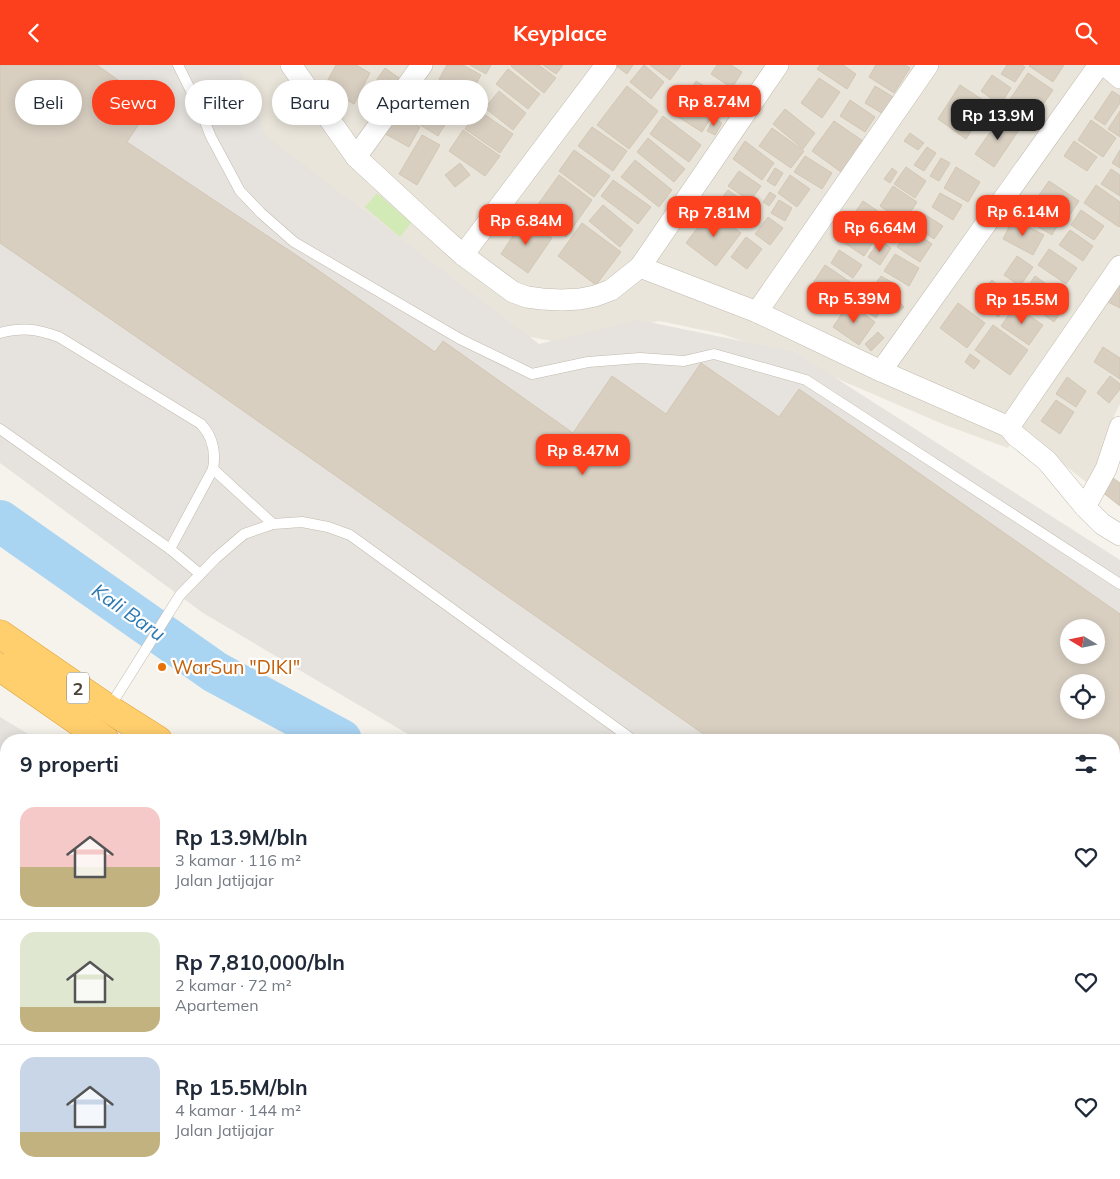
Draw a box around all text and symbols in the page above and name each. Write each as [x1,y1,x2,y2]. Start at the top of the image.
icon: back [20,19,48,47]
text: Keyplace [513,19,607,47]
icon: search [1072,19,1100,47]
chip: Beli [15,80,82,125]
chip: Sewa [92,80,175,125]
chip: Filter [185,80,262,125]
chip: Baru [272,80,348,125]
chip: Apartemen [358,80,488,125]
pin: Rp 8.74M [662,85,766,127]
text: Rp 8.74M [678,91,750,111]
pin: Rp 13.9M [946,99,1050,141]
text: Rp 13.9M [962,105,1034,125]
pin: Rp 7.81M [662,195,766,238]
pin: Rp 6.14M [971,195,1075,237]
text: Rp 6.14M [987,201,1059,221]
text: Rp 7.81M [678,202,750,222]
pin: Rp 6.84M [474,203,578,246]
text: Rp 6.84M [490,210,562,230]
pin: Rp 6.64M [828,211,932,253]
text: Rp 6.64M [844,217,916,237]
pin: Rp 5.39M [802,281,906,324]
pin: Rp 15.5M [970,283,1074,325]
text: Rp 5.39M [818,288,890,308]
text: Rp 15.5M [986,289,1058,309]
pin: Rp 8.47M [531,433,635,476]
text: Rp 8.47M [547,440,619,460]
water label: Kali Baru [87,578,171,646]
north arrow [1060,619,1105,664]
map controls [1060,619,1105,719]
place label: WarSun "DIKI" [172,655,300,679]
marker: WarSun "DIKI" [156,661,168,673]
road number: 2 [67,673,89,703]
button: locate [1060,674,1105,719]
icon: filters [1072,750,1100,778]
text: 9 properti [20,751,119,777]
text: Rp 13.9M/bln [175,824,308,850]
icon: home [60,827,120,887]
icon: heart [1072,843,1100,871]
text: 3 kamar · 116 m² [175,850,301,870]
text: Jalan Jatijajar [175,870,274,890]
text: Rp 7,810,000/bln [175,949,345,975]
icon: home [60,952,120,1012]
icon: heart [1072,968,1100,996]
text: 2 kamar · 72 m² [175,975,292,995]
text: Apartemen [175,995,259,1015]
text: Rp 15.5M/bln [175,1074,308,1100]
icon: home [60,1077,120,1137]
icon: heart [1072,1093,1100,1121]
text: 4 kamar · 144 m² [175,1100,301,1120]
text: Jalan Jatijajar [175,1120,274,1140]

